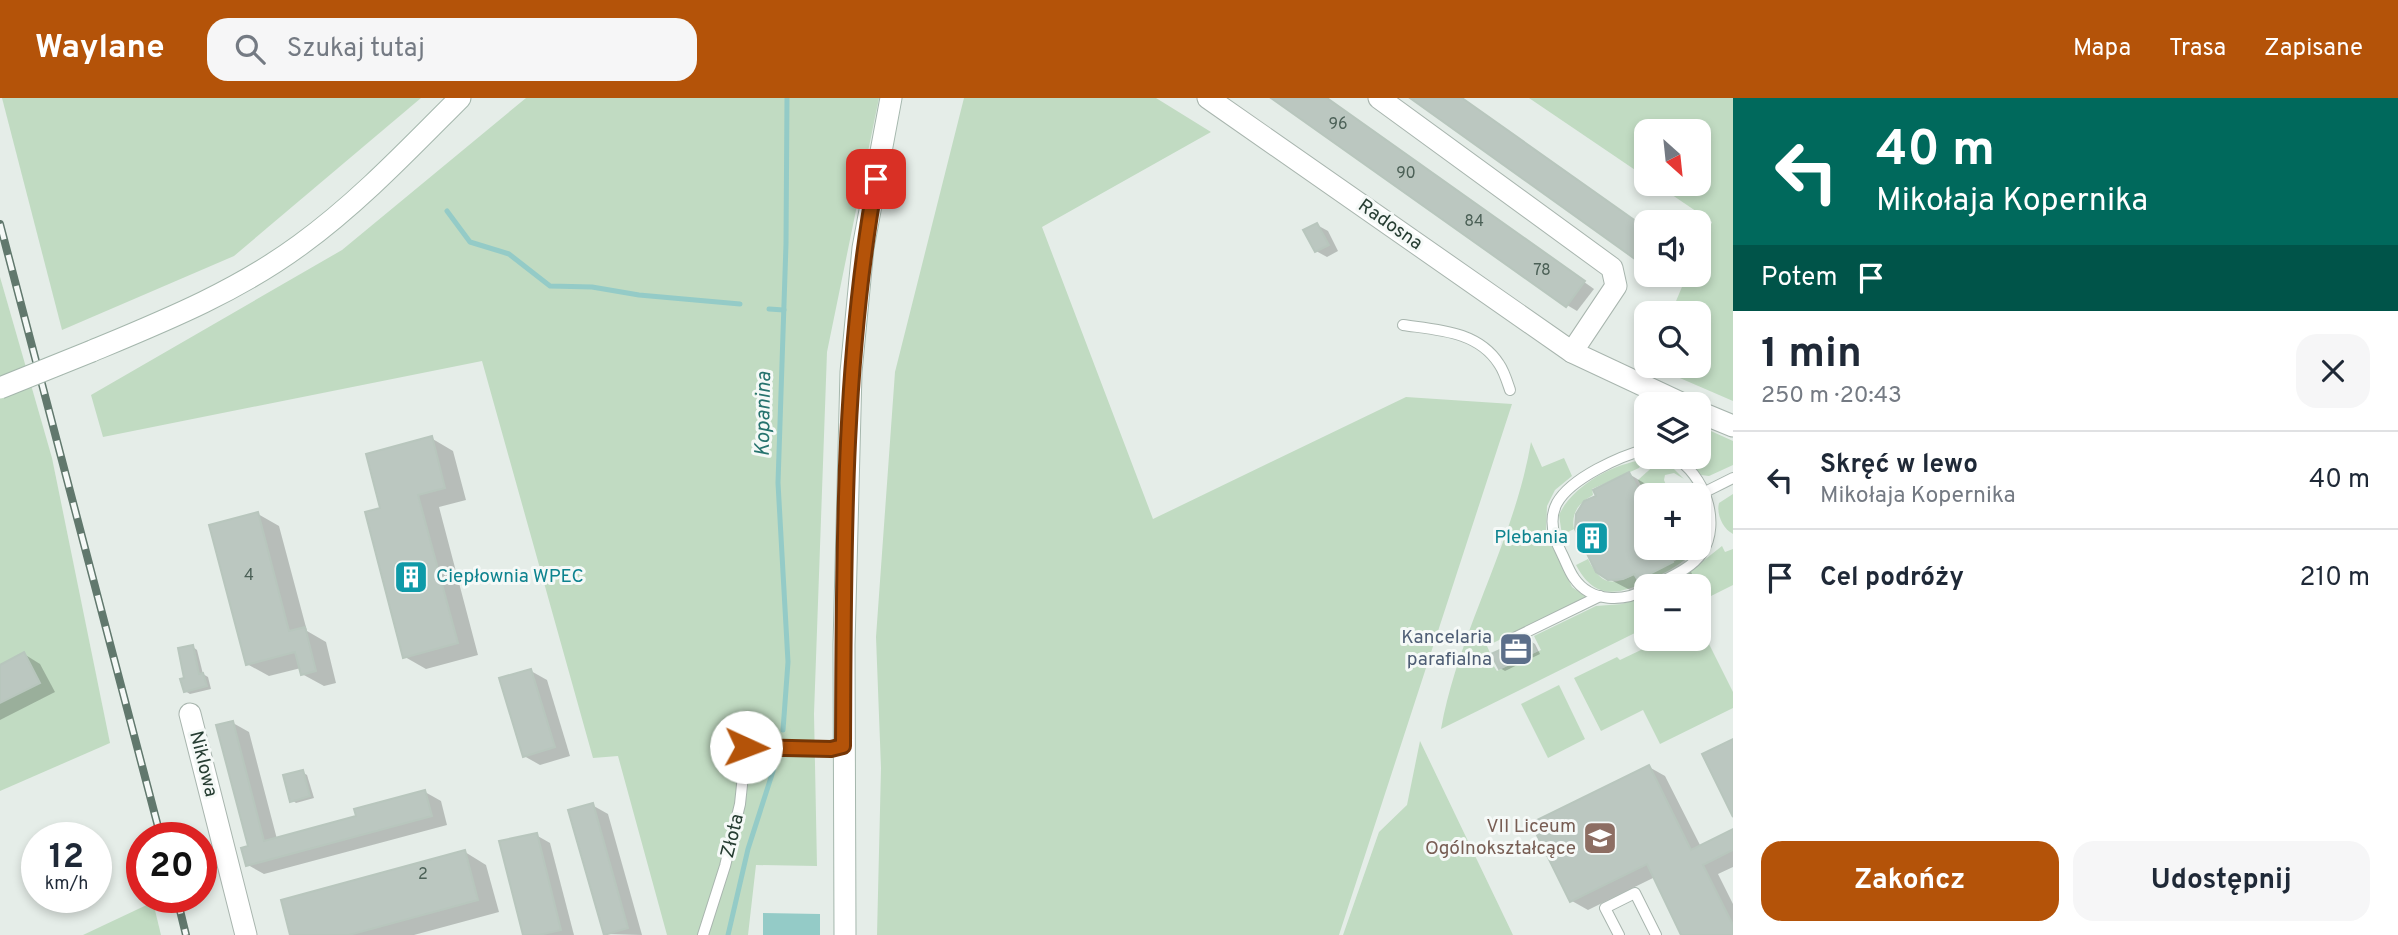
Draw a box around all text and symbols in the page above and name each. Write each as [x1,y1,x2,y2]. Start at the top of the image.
search box [207,18,697,81]
text: Waylane [35,28,165,70]
icon: search [231,30,269,68]
text: Szukaj tutaj [287,33,425,66]
text: Mapa [2073,34,2131,64]
text: Trasa [2169,34,2226,64]
text: Zapisane [2264,34,2363,64]
house number: 96 [1328,115,1348,135]
north arrow [1634,119,1712,196]
map controls [1634,119,1711,651]
text: 40 m [1876,121,1995,183]
icon: left [1761,126,1852,217]
pin [846,149,906,209]
icon: arrive [857,160,895,198]
house number: 90 [1396,164,1416,184]
text: Mikołaja Kopernika [1876,182,2148,222]
street label: Radosna [1353,194,1427,256]
button: sound [1634,210,1711,287]
house number: 84 [1464,212,1484,232]
icon: arrive [1852,259,1890,297]
house number: 78 [1533,261,1551,281]
text: Potem [1761,262,1838,295]
button: search [1634,301,1711,378]
text: 1 min [1761,329,1862,382]
button: close [2296,334,2370,408]
water label: Kopanina [750,371,778,457]
text: 250 m · 20:43 [1761,382,1902,411]
button: layers [1634,392,1711,469]
text: Skręć w lewo [1820,449,1978,482]
icon: left [1761,461,1799,499]
text: 40 m [2309,464,2370,497]
text: Mikołaja Kopernika [1820,482,2016,511]
button: + [1634,483,1711,560]
building icon: Plebania [1573,519,1611,557]
place label: Plebania [1494,526,1568,550]
building icon: Ciepłownia WPEC [392,558,430,596]
icon: arrive [1761,559,1799,597]
text: Cel podróży [1820,562,1964,595]
text: 210 m [2300,562,2370,595]
place label: Ciepłownia WPEC [436,565,584,589]
house number: 4 [244,566,254,586]
button: − [1634,574,1711,651]
place label: Kancelaria parafialna [1401,626,1492,672]
office icon: Kancelaria parafialna [1497,630,1535,668]
position arrow [709,710,783,784]
street label: Niklowa [183,729,223,799]
street label: Złota [716,811,750,861]
place label: VII Liceum Ogólnokształcące [1425,815,1576,861]
school or university icon: VII Liceum Ogólnokształcące [1581,819,1619,857]
speed limit sign: 20 [126,822,217,913]
text: 12 [49,836,84,880]
button: Zakończ [1761,841,2059,921]
button: Udostępnij [2073,841,2370,921]
house number: 2 [418,865,428,885]
text: km/h [45,873,88,896]

